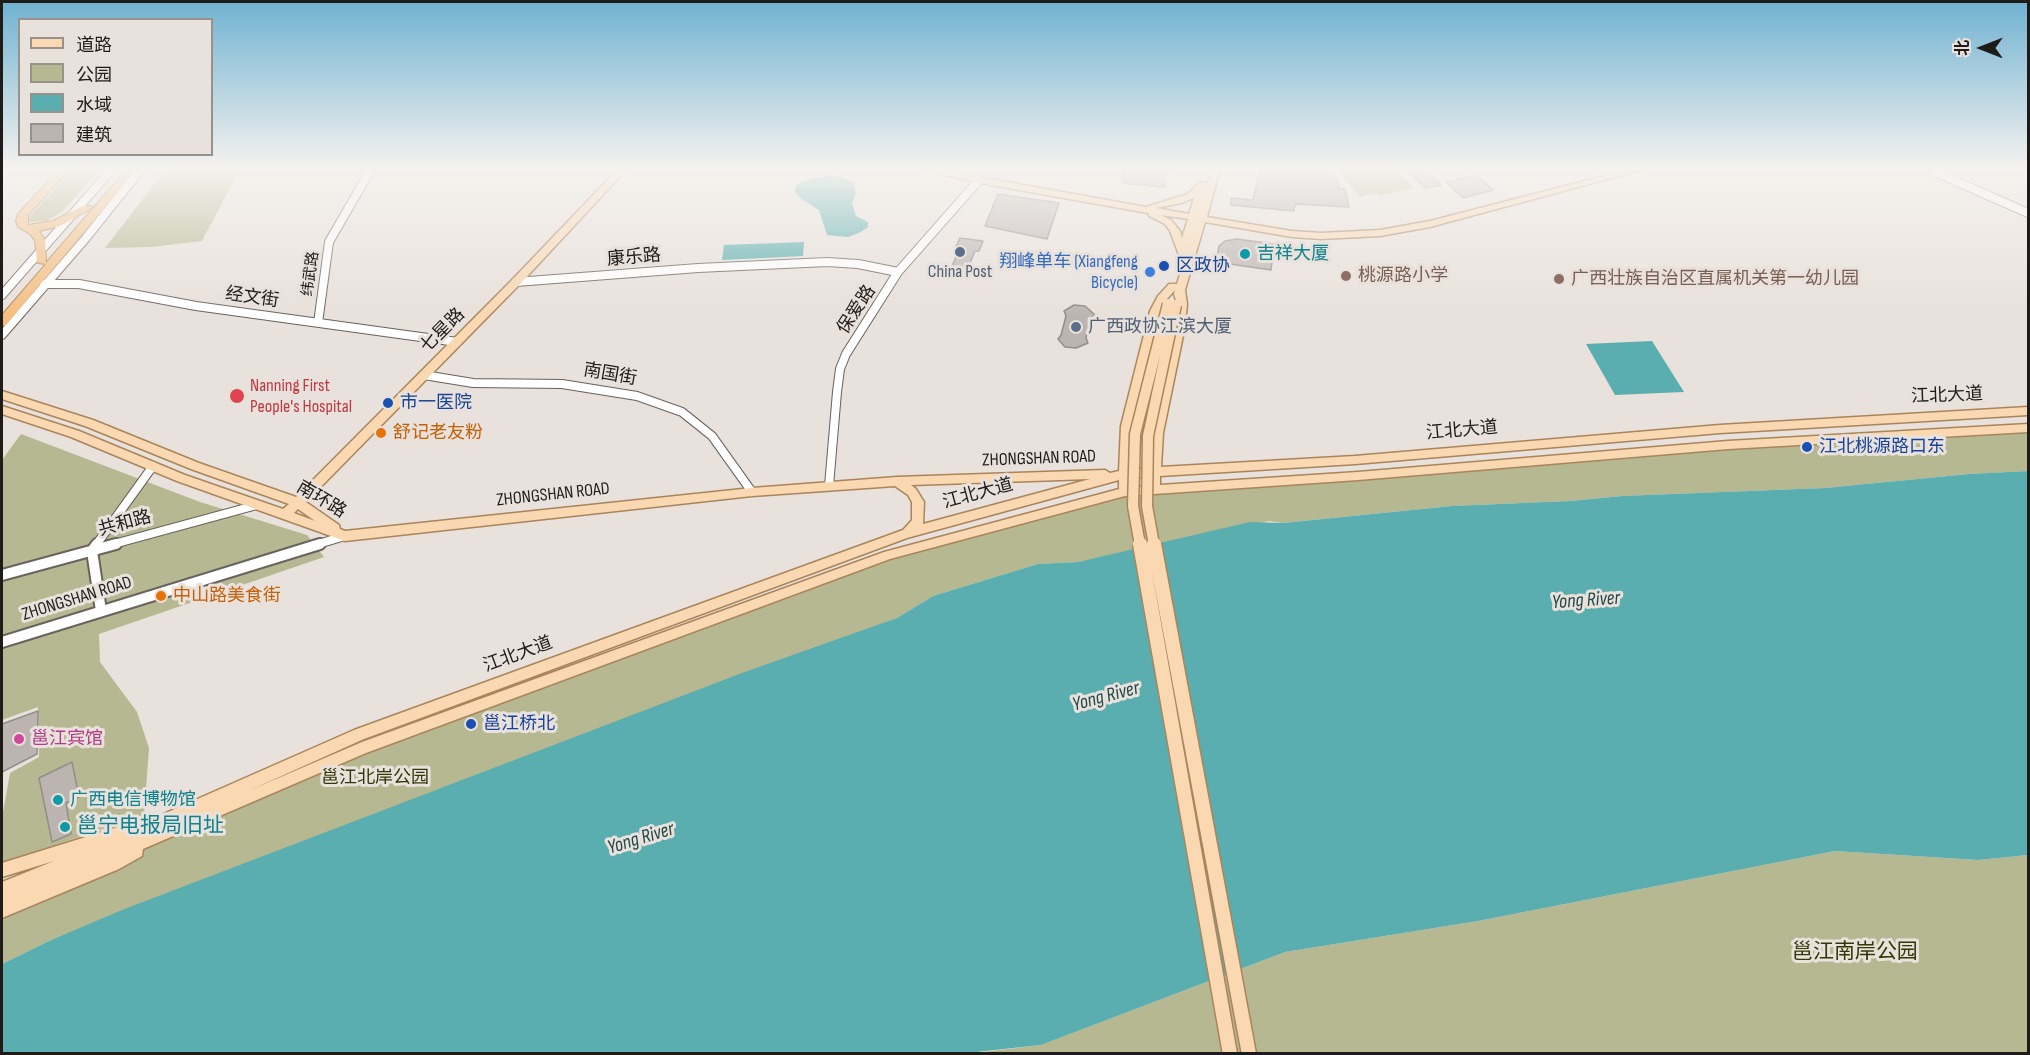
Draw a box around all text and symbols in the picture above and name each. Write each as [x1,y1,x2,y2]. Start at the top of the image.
legend [18,18,213,156]
north arrow [1952,18,2012,78]
text: 道路 [76,35,112,56]
text: 北 [1954,40,1973,56]
text: 公园 [76,65,112,86]
text: 水域 [76,95,112,116]
text: 建筑 [76,125,112,146]
place label: 吉祥大厦 [1257,243,1329,265]
street label: 康乐路 [606,245,662,271]
marker: China Post [953,245,967,259]
marker: 吉祥大厦 [1238,247,1252,261]
street label: 纬武路 [299,250,323,298]
place label: 翔峰单车 (Xiangfeng Bicycle) [999,251,1138,294]
place label: 区政协 [1176,255,1230,277]
marker: 区政协 [1157,259,1171,273]
place label: China Post [928,261,992,283]
marker: 翔峰单车 (Xiangfeng Bicycle) [1143,265,1157,279]
place label: 桃源路小学 [1358,265,1448,287]
place label: 广西壮族自治区直属机关第一幼儿园 [1571,268,1859,290]
marker: 桃源路小学 [1339,269,1353,283]
marker: 广西壮族自治区直属机关第一幼儿园 [1552,272,1566,286]
street label: 保爱路 [833,281,881,339]
street label: 经文街 [224,284,280,312]
street label: 七星路 [416,304,470,358]
place label: 广西政协江滨大厦 [1088,316,1232,338]
marker: 广西政协江滨大厦 [1069,320,1083,334]
street label: 南国街 [582,360,638,390]
place label: Nanning First People's Hospital [250,375,352,418]
street label: 江北大道 [1911,384,1983,408]
marker: Nanning First People's Hospital [228,387,246,405]
place label: 市一医院 [400,392,472,414]
marker: 市一医院 [381,396,395,410]
street label: 江北大道 [1425,417,1499,445]
place label: 舒记老友粉 [393,422,483,444]
marker: 舒记老友粉 [374,426,388,440]
place label: 江北桃源路口东 [1819,436,1945,458]
marker: 江北桃源路口东 [1800,440,1814,454]
street label: ZHONGSHAN ROAD [982,446,1096,472]
street label: 江北大道 [940,474,1016,514]
street label: 南环路 [292,477,350,523]
street label: ZHONGSHAN ROAD [495,478,611,512]
street label: 共和路 [96,507,154,541]
street label: ZHONGSHAN ROAD [19,572,135,626]
place label: 中山路美食街 [173,585,281,607]
water label: Yong River [1551,587,1621,615]
marker: 中山路美食街 [154,589,168,603]
street label: 江北大道 [480,633,556,677]
water label: Yong River [1070,677,1142,717]
place label: 邕江桥北 [483,713,555,735]
marker: 邕江桥北 [464,717,478,731]
place label: 邕江宾馆 [31,728,103,750]
marker: 邕江宾馆 [12,732,26,746]
park label: 邕江北岸公园 [321,767,429,789]
place label: 广西电信博物馆 [70,789,196,811]
marker: 广西电信博物馆 [51,793,65,807]
place label: 邕宁电报局旧址 [77,814,224,840]
water label: Yong River [605,818,677,860]
marker: 邕宁电报局旧址 [58,820,72,834]
park label: 邕江南岸公园 [1792,940,1918,966]

